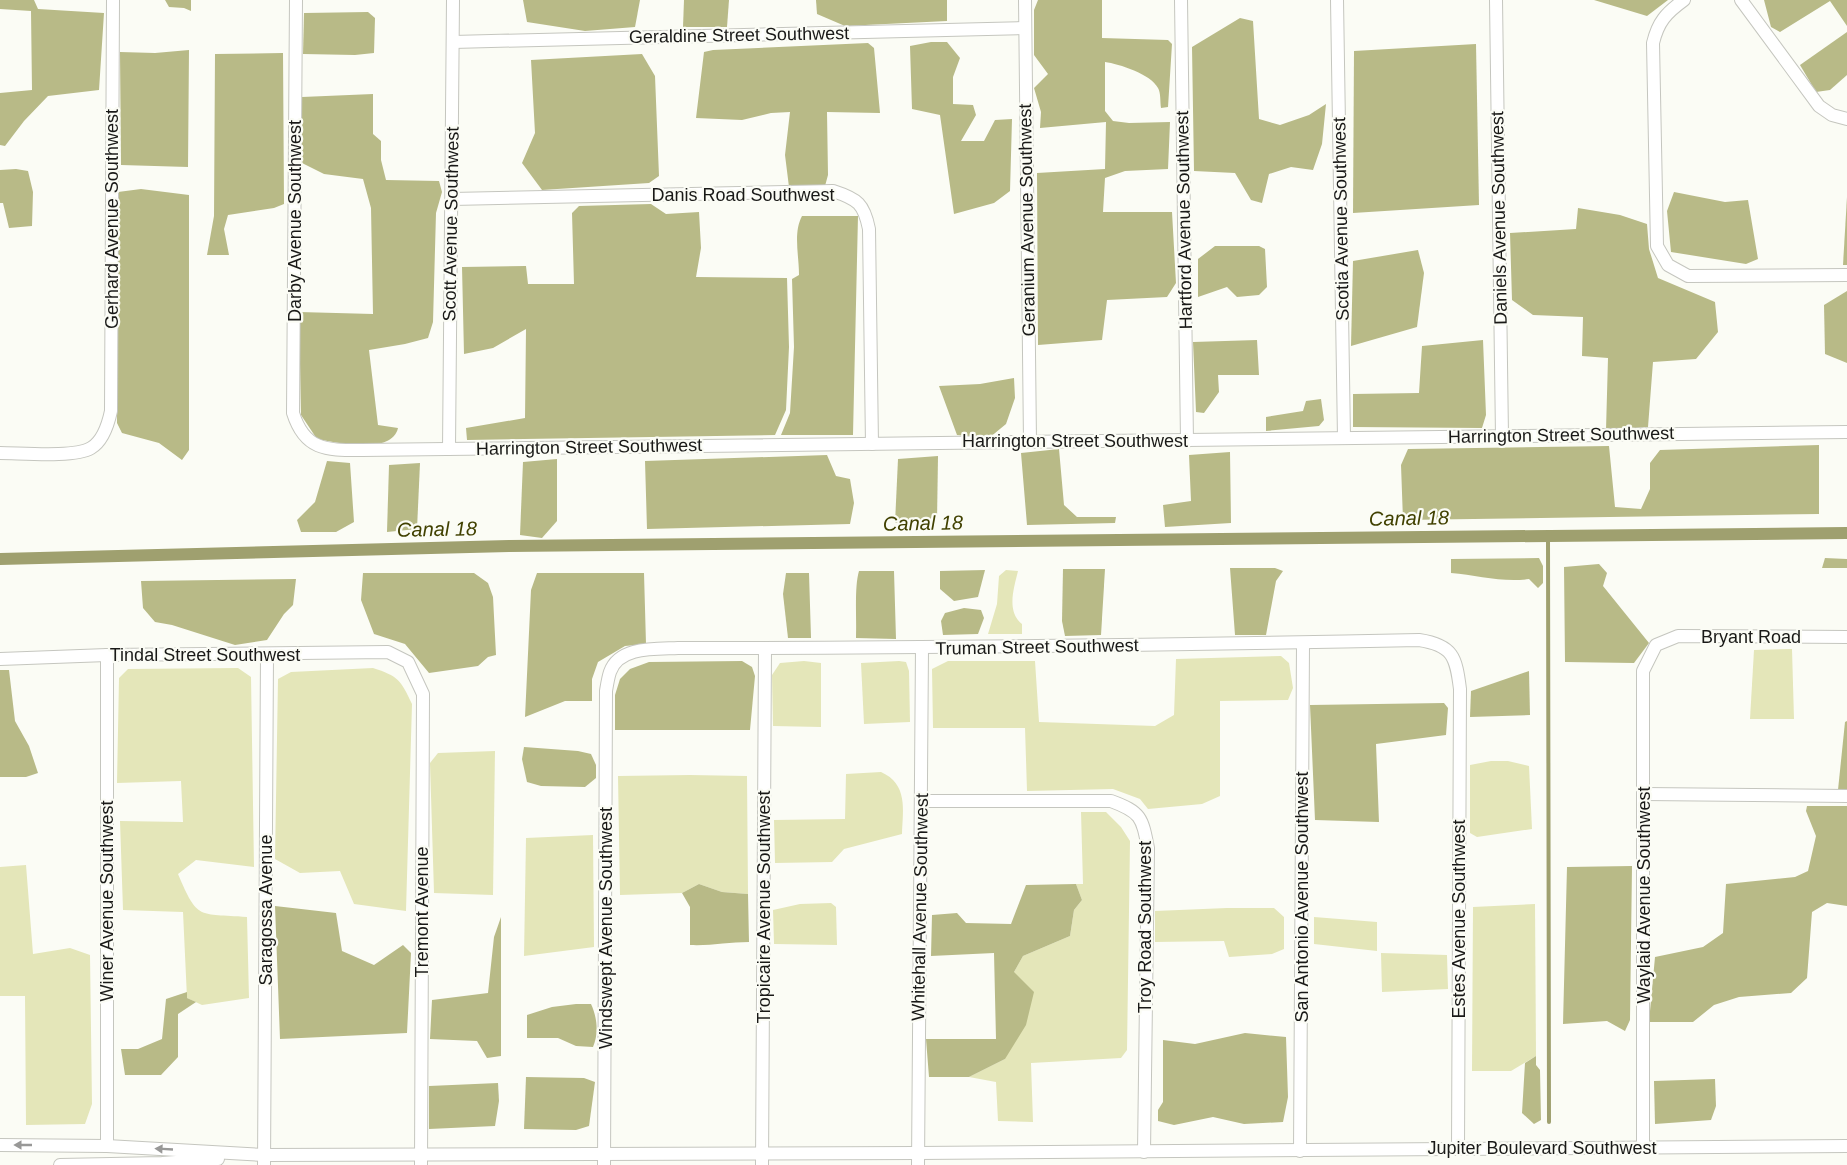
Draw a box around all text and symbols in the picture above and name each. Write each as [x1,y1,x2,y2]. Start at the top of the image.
street label: Geraldine Street Southwest [629,23,849,47]
street label: Geranium Avenue Southwest [1015,103,1039,337]
street label: Gerhard Avenue Southwest [102,109,122,329]
street label: Hartford Avenue Southwest [1172,110,1196,330]
street label: Daniels Avenue Southwest [1487,111,1511,325]
street label: Scotia Avenue Southwest [1329,117,1353,321]
street label: Darby Avenue Southwest [285,120,305,322]
street label: Scott Avenue Southwest [439,126,463,322]
street label: Danis Road Southwest [651,185,835,205]
street label: Harrington Street Southwest [1448,423,1674,447]
street label: Harrington Street Southwest [962,431,1188,451]
street label: Harrington Street Southwest [476,435,702,459]
water label: Canal 18 [1369,506,1449,530]
water label: Canal 18 [883,511,963,535]
water label: Canal 18 [397,517,477,541]
street label: Bryant Road [1701,627,1801,647]
street label: Truman Street Southwest [935,635,1139,659]
street label: Tindal Street Southwest [110,645,300,665]
street label: San Antonio Avenue Southwest [1292,772,1312,1022]
street label: Waylaid Avenue Southwest [1634,786,1654,1004]
street label: Tropicaire Avenue Southwest [754,790,774,1024]
street label: Whitehall Avenue Southwest [908,793,932,1021]
street label: Winer Avenue Southwest [97,801,117,1001]
street label: Windswept Avenue Southwest [596,807,616,1049]
street label: Estes Avenue Southwest [1449,820,1469,1018]
street label: Saragossa Avenue [256,835,276,985]
street label: Troy Road Southwest [1135,841,1155,1013]
street label: Tremont Avenue [412,846,432,978]
street label: Jupiter Boulevard Southwest [1427,1138,1657,1158]
one-way arrow [13,1140,32,1150]
one-way arrow [154,1145,173,1154]

